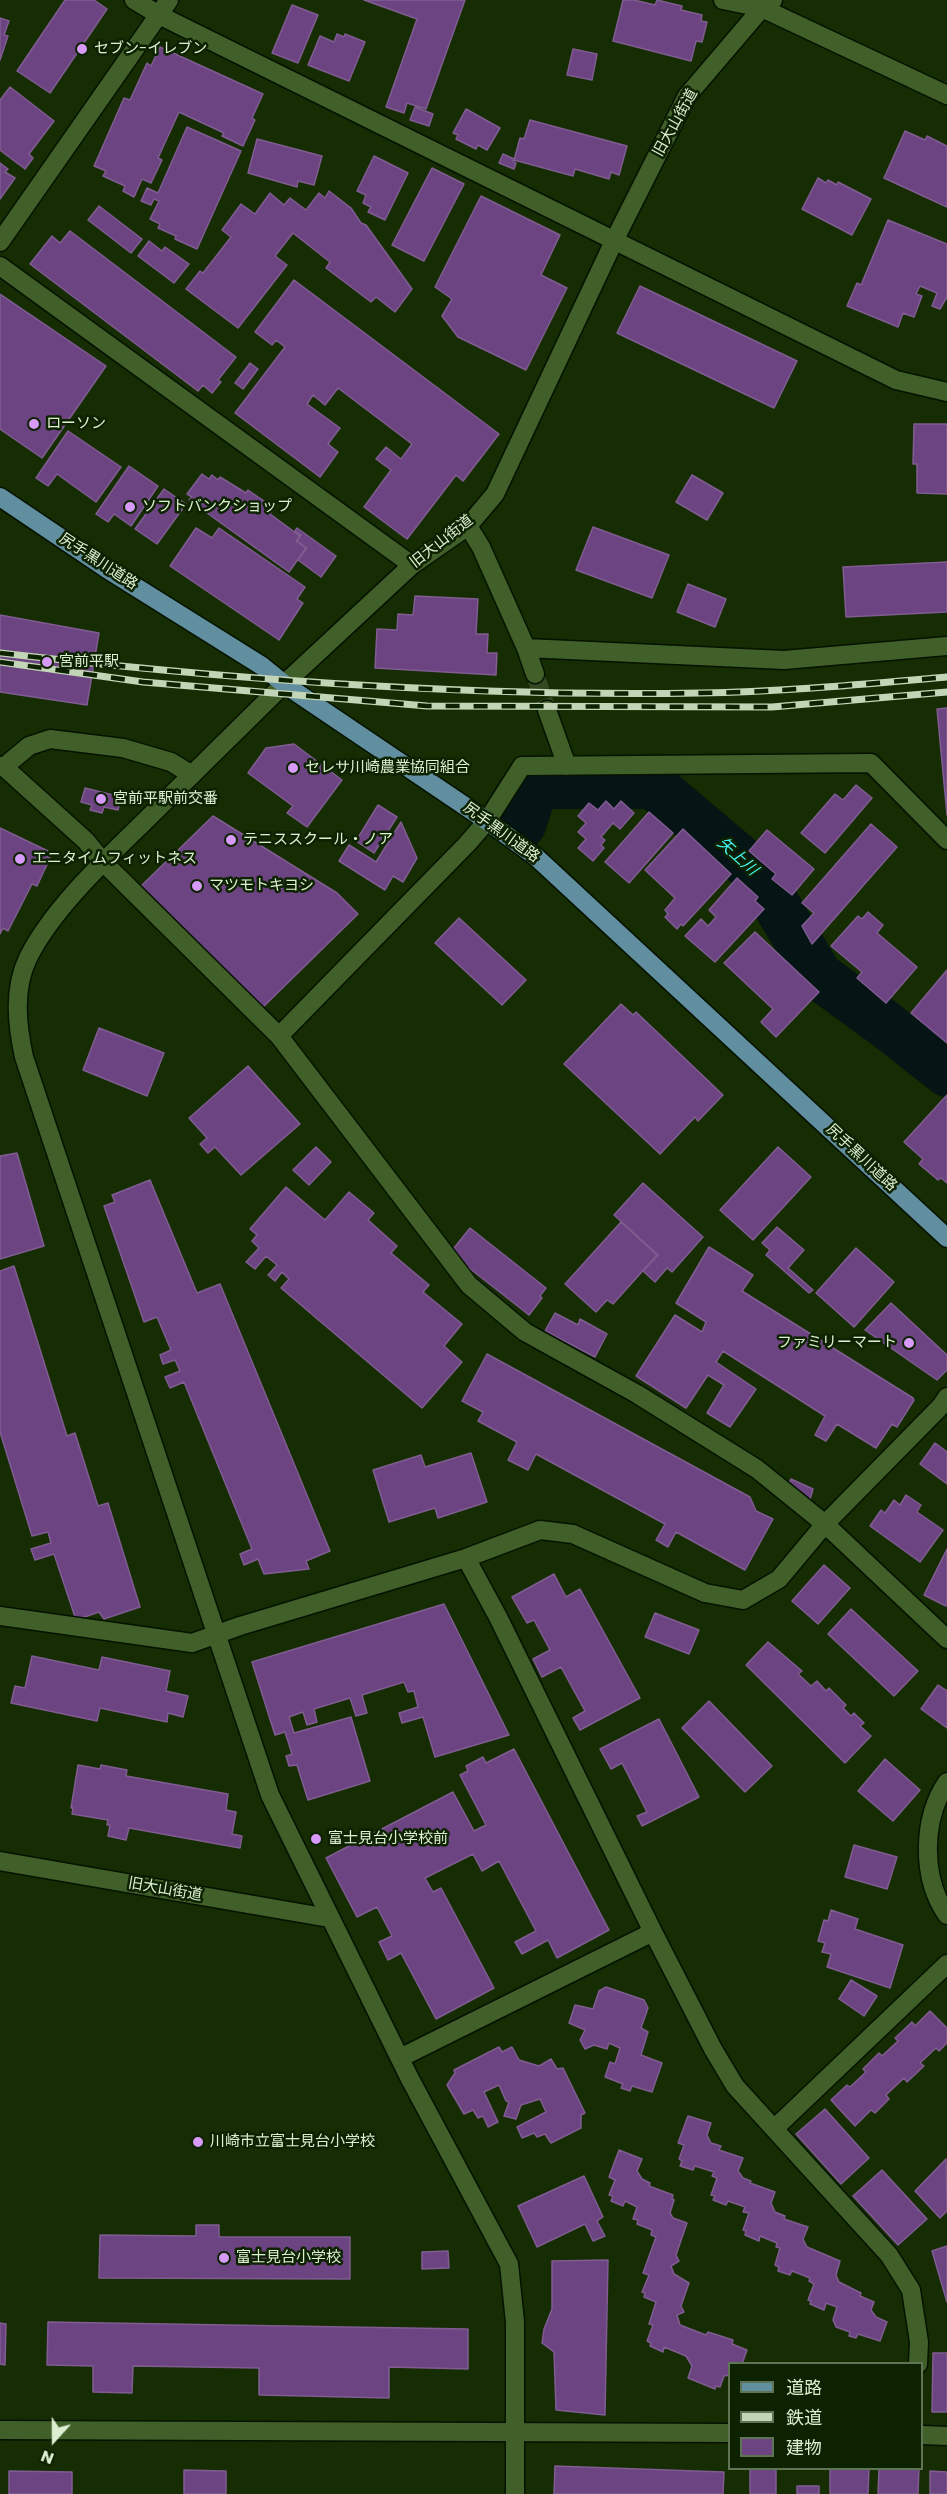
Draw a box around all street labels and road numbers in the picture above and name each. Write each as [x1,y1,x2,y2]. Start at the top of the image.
street label: 旧大山街道 [650,86,702,160]
street label: 旧大山街道 [407,512,477,572]
street label: 尻手黒川道路 [55,530,141,594]
street label: 尻手黒川道路 [459,799,543,867]
street label: 尻手黒川道路 [822,1121,900,1195]
street label: 旧大山街道 [127,1875,203,1905]

